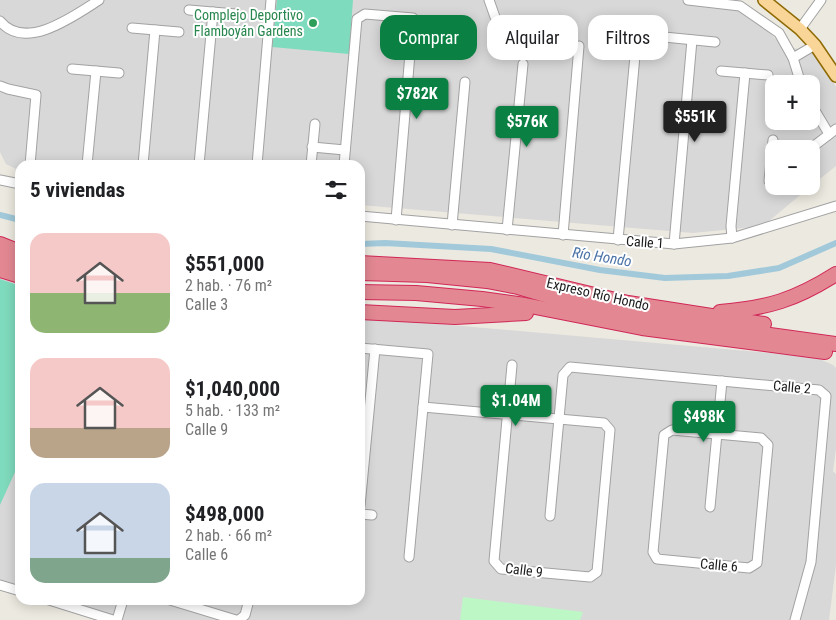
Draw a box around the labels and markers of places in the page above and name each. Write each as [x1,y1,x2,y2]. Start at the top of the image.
place label: Complejo Deportivo Flamboyán Gardens [194,7,303,39]
marker: Complejo Deportivo Flamboyán Gardens [307,17,319,29]
pin: $782K [382,78,452,120]
pin: $551K [660,100,730,143]
pin: $576K [492,106,562,148]
pin: $1.04M [475,384,557,427]
pin: $498K [669,400,739,443]

